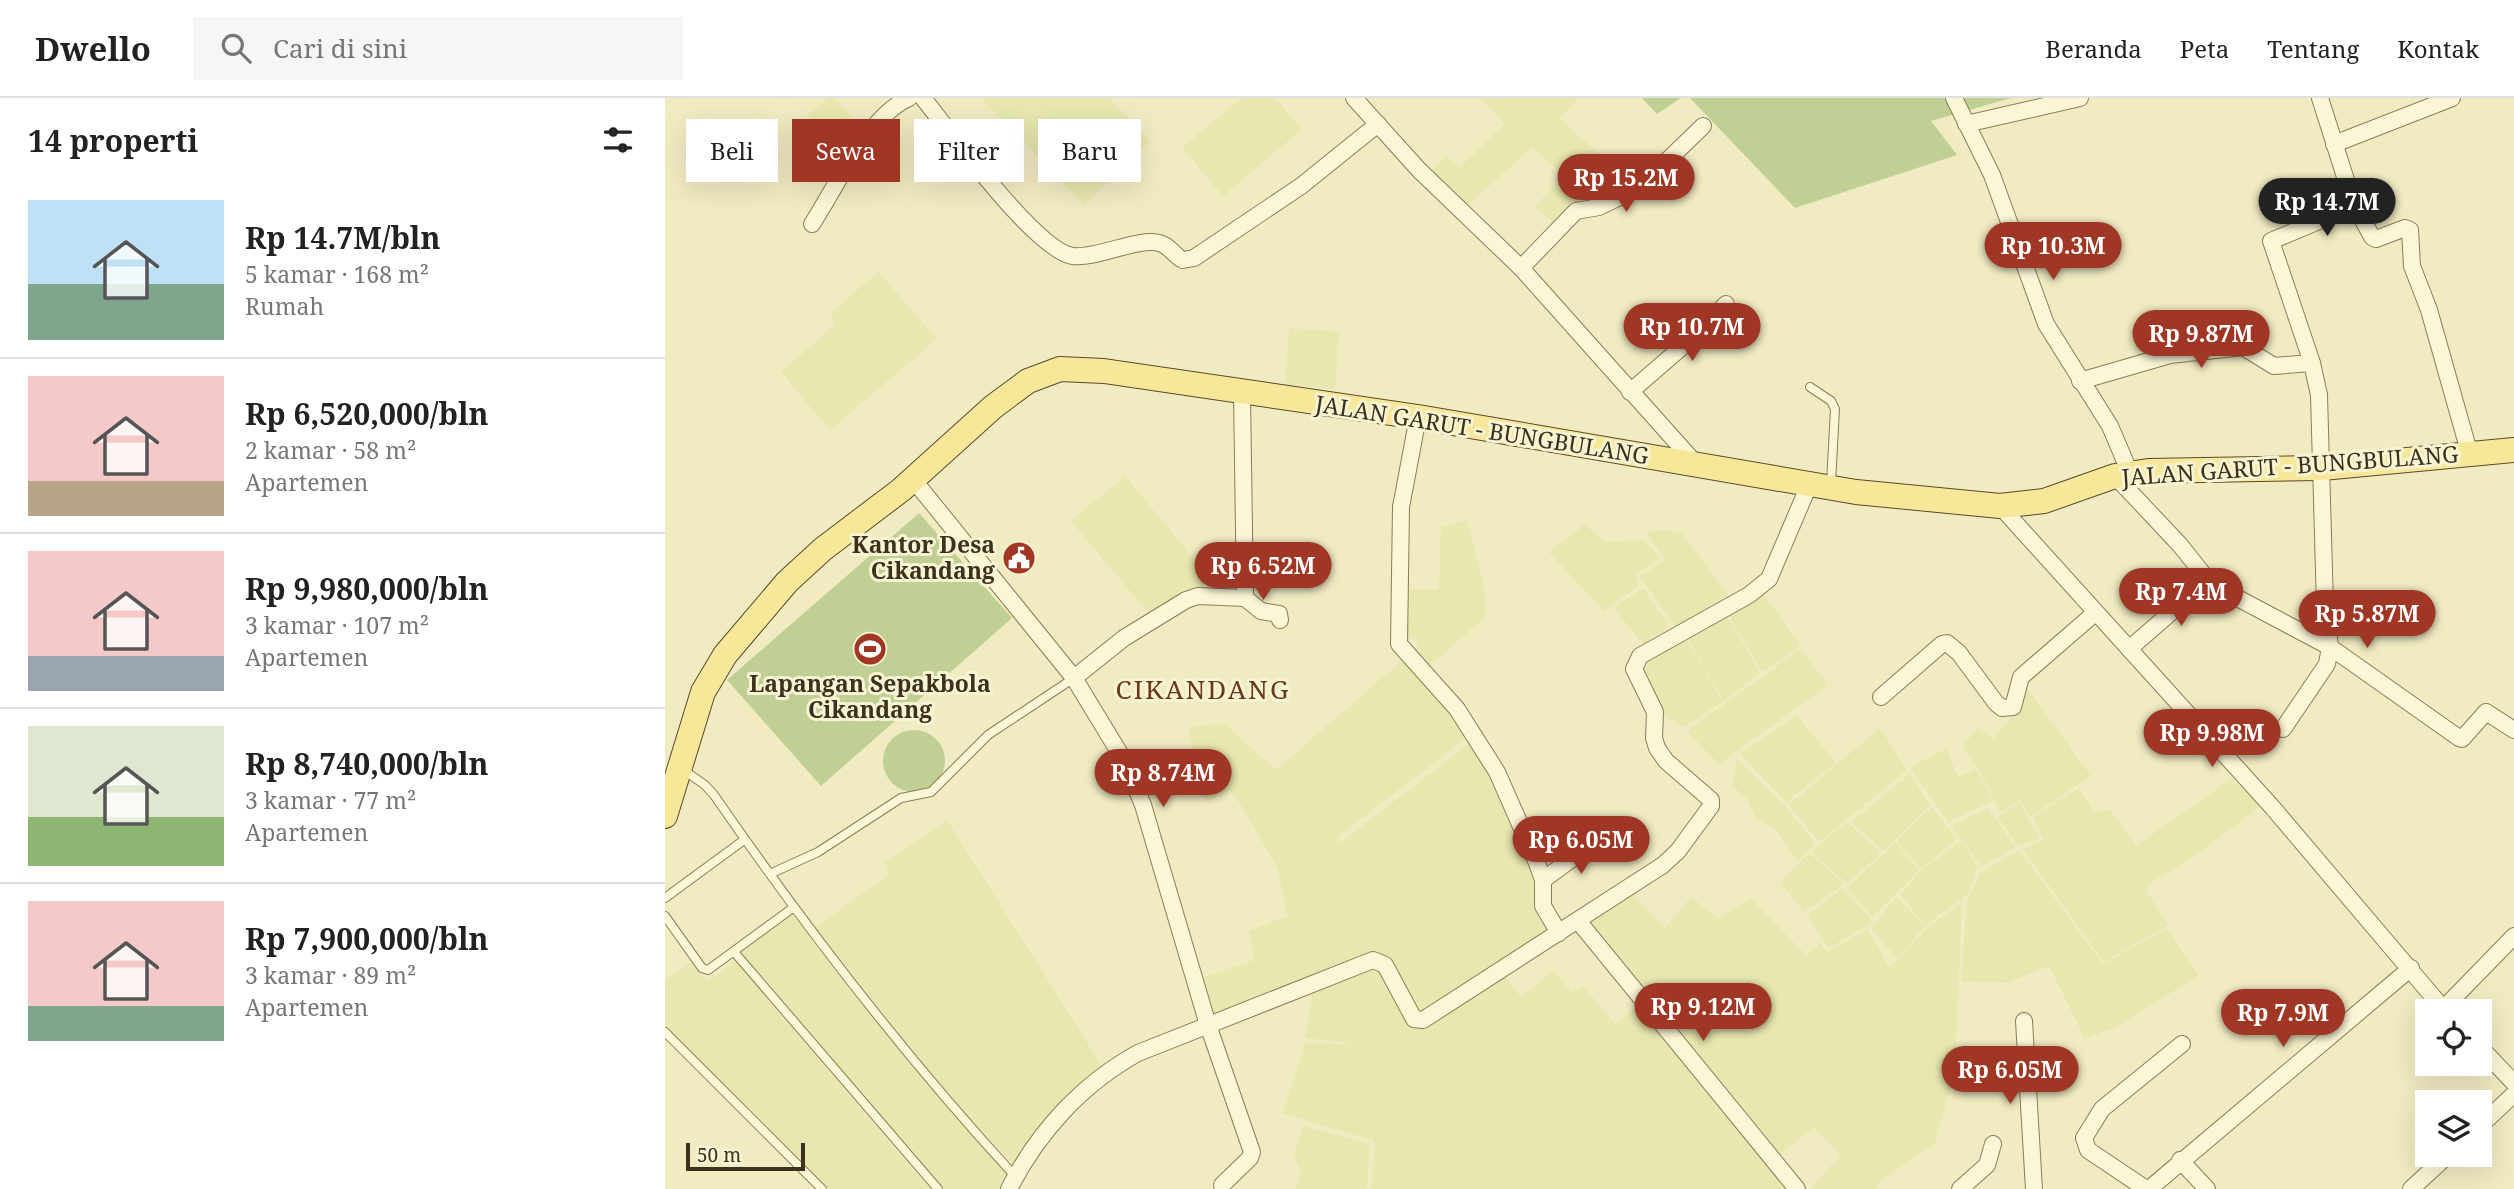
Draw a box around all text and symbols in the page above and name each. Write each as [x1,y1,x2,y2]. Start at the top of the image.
search box [193,17,683,80]
text: Dwello [35,26,151,71]
icon: search [217,29,255,67]
text: Cari di sini [273,30,407,66]
text: Beranda [2045,32,2142,65]
text: Peta [2180,32,2229,65]
text: Tentang [2267,32,2359,65]
text: Kontak [2397,32,2479,65]
chip: Beli [686,119,778,182]
chip: Sewa [792,119,900,182]
chip: Filter [914,119,1024,182]
chip: Baru [1038,119,1141,182]
text: 14 properti [28,120,198,161]
icon: filters [599,121,637,159]
pin: Rp 15.2M [1554,155,1698,214]
text: Rp 15.2M [1574,161,1678,193]
pin: Rp 14.7M [2255,178,2399,238]
text: Rp 14.7M [2275,185,2379,217]
text: Rp 14.7M/bln [245,217,440,258]
pin: Rp 10.3M [1981,222,2125,282]
icon: home [84,228,168,312]
text: Rp 10.3M [2001,229,2105,261]
text: 5 kamar · 168 m² [245,258,429,290]
text: Rumah [245,290,324,322]
pin: Rp 10.7M [1620,303,1764,363]
text: Rp 10.7M [1640,310,1744,342]
pin: Rp 9.87M [2129,310,2273,370]
text: Rp 9.87M [2149,317,2253,349]
street label: JALAN GARUT - BUNGBULANG [1312,387,1651,471]
text: Rp 6,520,000/bln [245,393,488,434]
icon: home [84,404,168,488]
text: 2 kamar · 58 m² [245,434,416,466]
street label: JALAN GARUT - BUNGBULANG [2120,437,2459,493]
text: Apartemen [245,466,368,498]
place label: Kantor Desa Cikandang [852,528,995,586]
public building icon: Kantor Desa Cikandang [1000,539,1038,577]
pin: Rp 6.52M [1191,542,1335,602]
text: Rp 6.52M [1211,549,1315,581]
text: Rp 9,980,000/bln [245,568,488,609]
pin: Rp 7.4M [2116,568,2246,628]
text: Rp 7.4M [2135,575,2227,607]
icon: home [84,579,168,663]
pin: Rp 5.87M [2295,590,2439,650]
text: Rp 5.87M [2315,597,2419,629]
text: 3 kamar · 107 m² [245,609,429,641]
sports icon: Lapangan Sepakbola Cikandang [851,630,889,668]
text: Apartemen [245,641,368,673]
place label: Lapangan Sepakbola Cikandang [749,667,991,725]
district label: CIKANDANG [1116,671,1291,707]
pin: Rp 9.98M [2140,710,2284,769]
text: Rp 9.98M [2160,716,2264,748]
text: Rp 8,740,000/bln [245,743,488,784]
pin: Rp 8.74M [1091,750,1235,809]
icon: home [84,754,168,838]
text: Rp 8.74M [1111,756,1215,788]
text: 3 kamar · 77 m² [245,784,416,816]
text: Apartemen [245,816,368,848]
pin: Rp 6.05M [1509,816,1653,876]
text: Rp 6.05M [1529,823,1633,855]
text: Rp 7,900,000/bln [245,918,488,959]
icon: home [84,929,168,1013]
text: 3 kamar · 89 m² [245,959,416,991]
pin: Rp 9.12M [1631,984,1775,1043]
text: Rp 9.12M [1651,990,1755,1022]
pin: Rp 7.9M [2218,990,2348,1049]
text: Apartemen [245,991,368,1023]
text: Rp 7.9M [2237,996,2329,1028]
map controls [2415,999,2492,1167]
button: locate [2415,999,2492,1076]
pin: Rp 6.05M [1938,1046,2082,1106]
text: Rp 6.05M [1958,1053,2062,1085]
button: layers [2415,1090,2492,1167]
scale bar [686,1140,805,1172]
text: 50 m [697,1142,741,1168]

